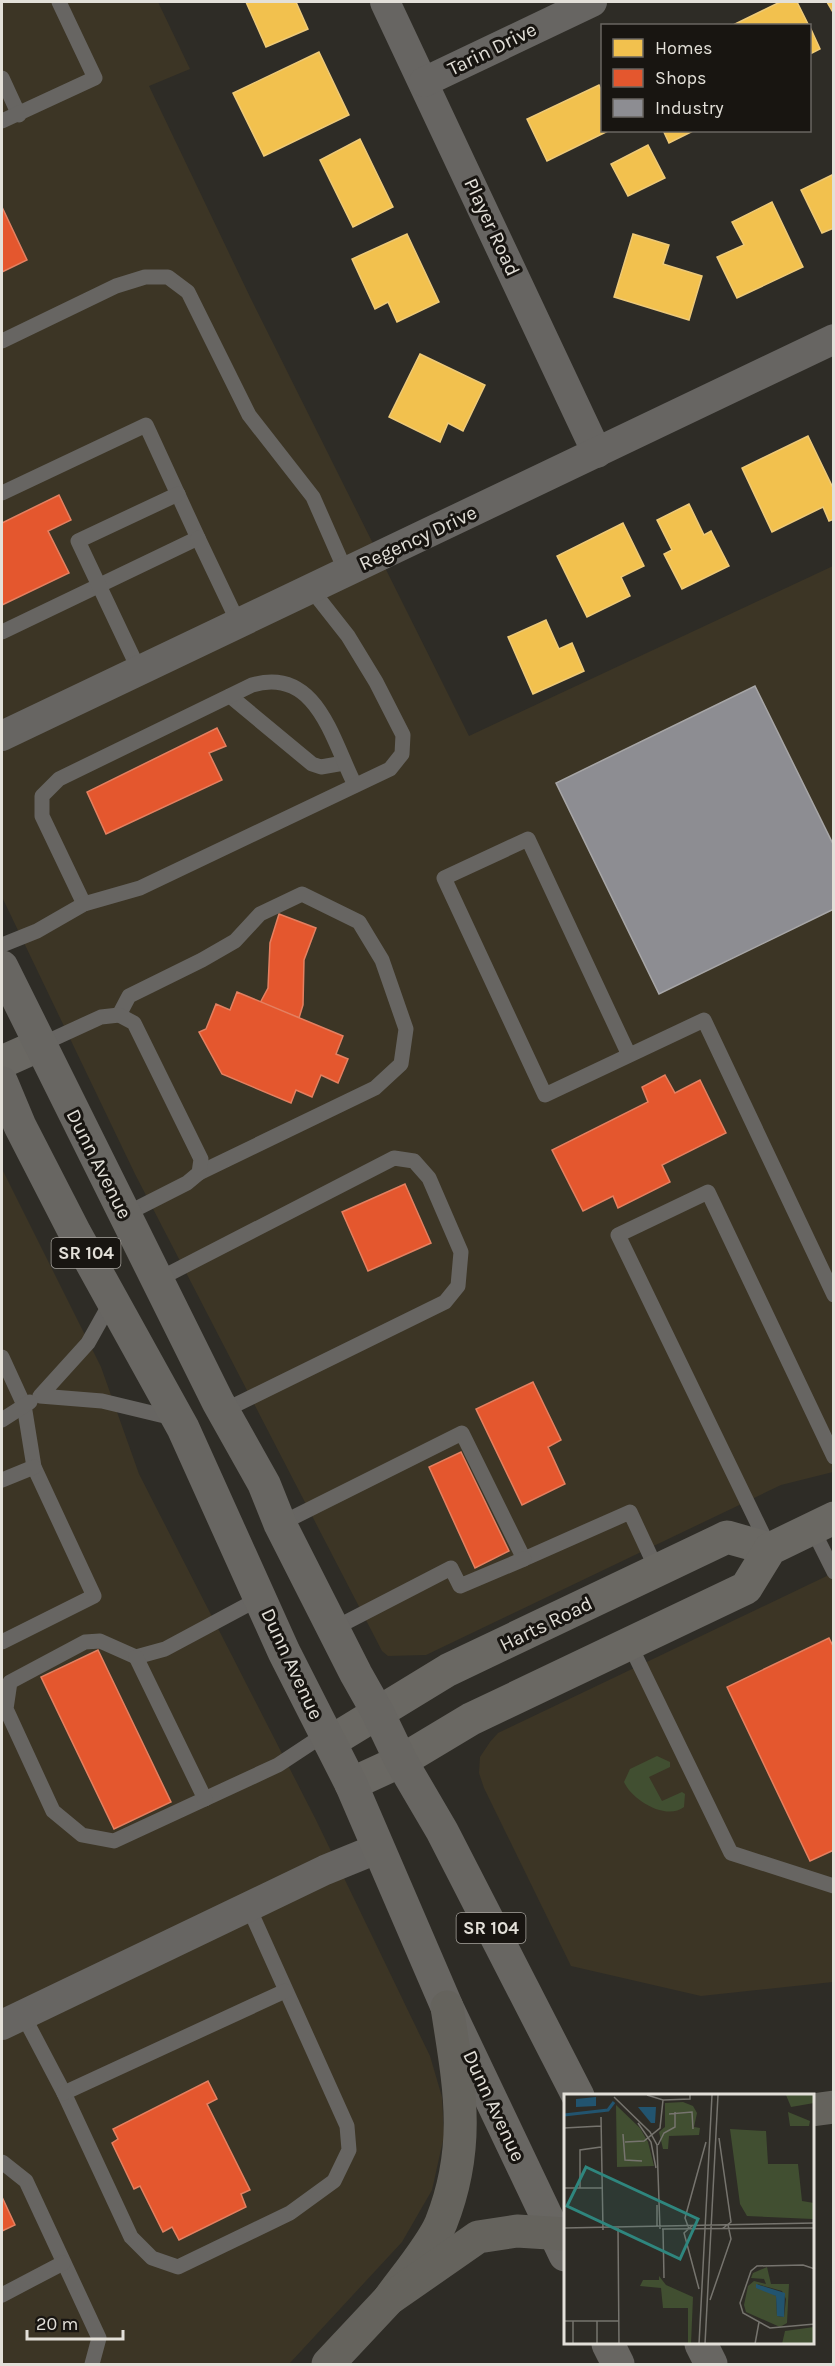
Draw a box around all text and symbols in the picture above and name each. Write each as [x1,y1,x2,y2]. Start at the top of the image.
street label: Tarin Drive [444,18,540,80]
legend [601,24,811,132]
text: Homes [655,37,712,59]
text: Shops [655,67,707,89]
text: Industry [655,97,724,119]
street label: Player Road [459,174,525,280]
street label: Regency Drive [355,501,481,575]
street label: Dunn Avenue [62,1105,136,1223]
road number: SR 104 [52,1238,121,1268]
street label: Harts Road [496,1592,596,1656]
street label: Dunn Avenue [256,1605,328,1723]
road number: SR 104 [456,1913,526,1943]
street label: Dunn Avenue [458,2047,530,2165]
inset map [564,2094,814,2345]
scale bar [27,2303,123,2341]
text: 20 m [36,2313,78,2335]

